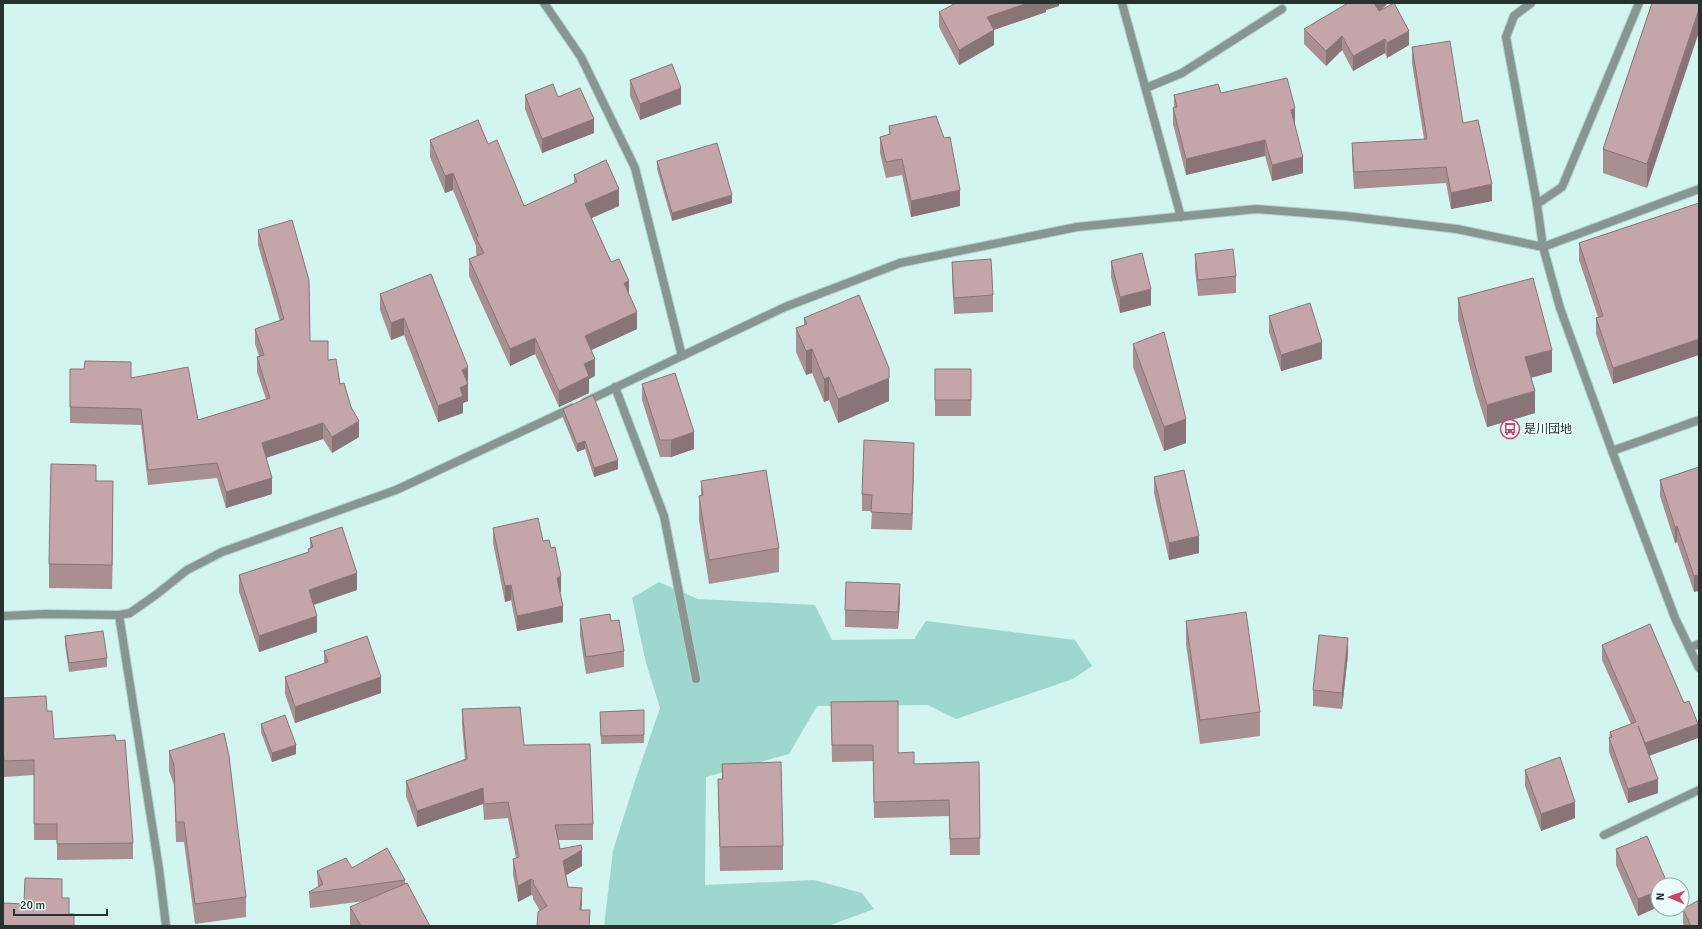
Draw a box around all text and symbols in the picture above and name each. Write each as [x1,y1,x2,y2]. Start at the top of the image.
bus stop icon: 是川団地 [1499,418,1521,440]
place label: 是川団地 [1524,422,1572,437]
north arrow [1650,877,1690,917]
scale bar [14,891,107,917]
text: N [1654,893,1667,901]
text: 20 m [20,898,45,913]

